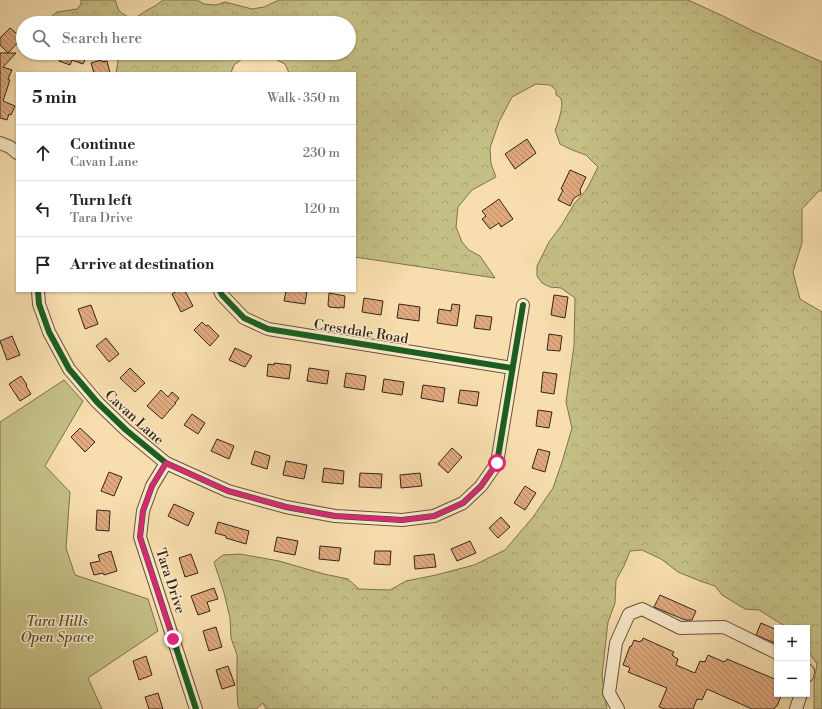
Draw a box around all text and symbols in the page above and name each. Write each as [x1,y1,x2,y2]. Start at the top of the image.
search box [16,16,356,60]
icon: search [30,27,52,49]
text: Search here [62,29,142,48]
text: 5 min [32,87,77,109]
text: Walk · 350 m [267,90,340,106]
text: Continue [70,135,135,154]
icon: ahead [32,142,54,164]
text: 230 m [303,145,340,161]
text: Cavan Lane [70,154,138,170]
text: Turn left [70,191,132,210]
icon: left [32,198,54,220]
text: 120 m [304,201,340,217]
text: Tara Drive [70,210,133,226]
icon: arrive [32,254,54,276]
text: Arrive at destination [70,255,214,274]
street label: Crestdale Road [312,316,410,348]
street label: Cavan Lane [101,387,167,449]
route start [488,454,506,472]
street label: Tara Drive [151,546,189,616]
park label: Tara Hills Open Space [20,613,94,647]
map controls [774,625,810,697]
button: + [774,625,810,661]
route end [164,630,182,648]
button: − [774,661,810,697]

